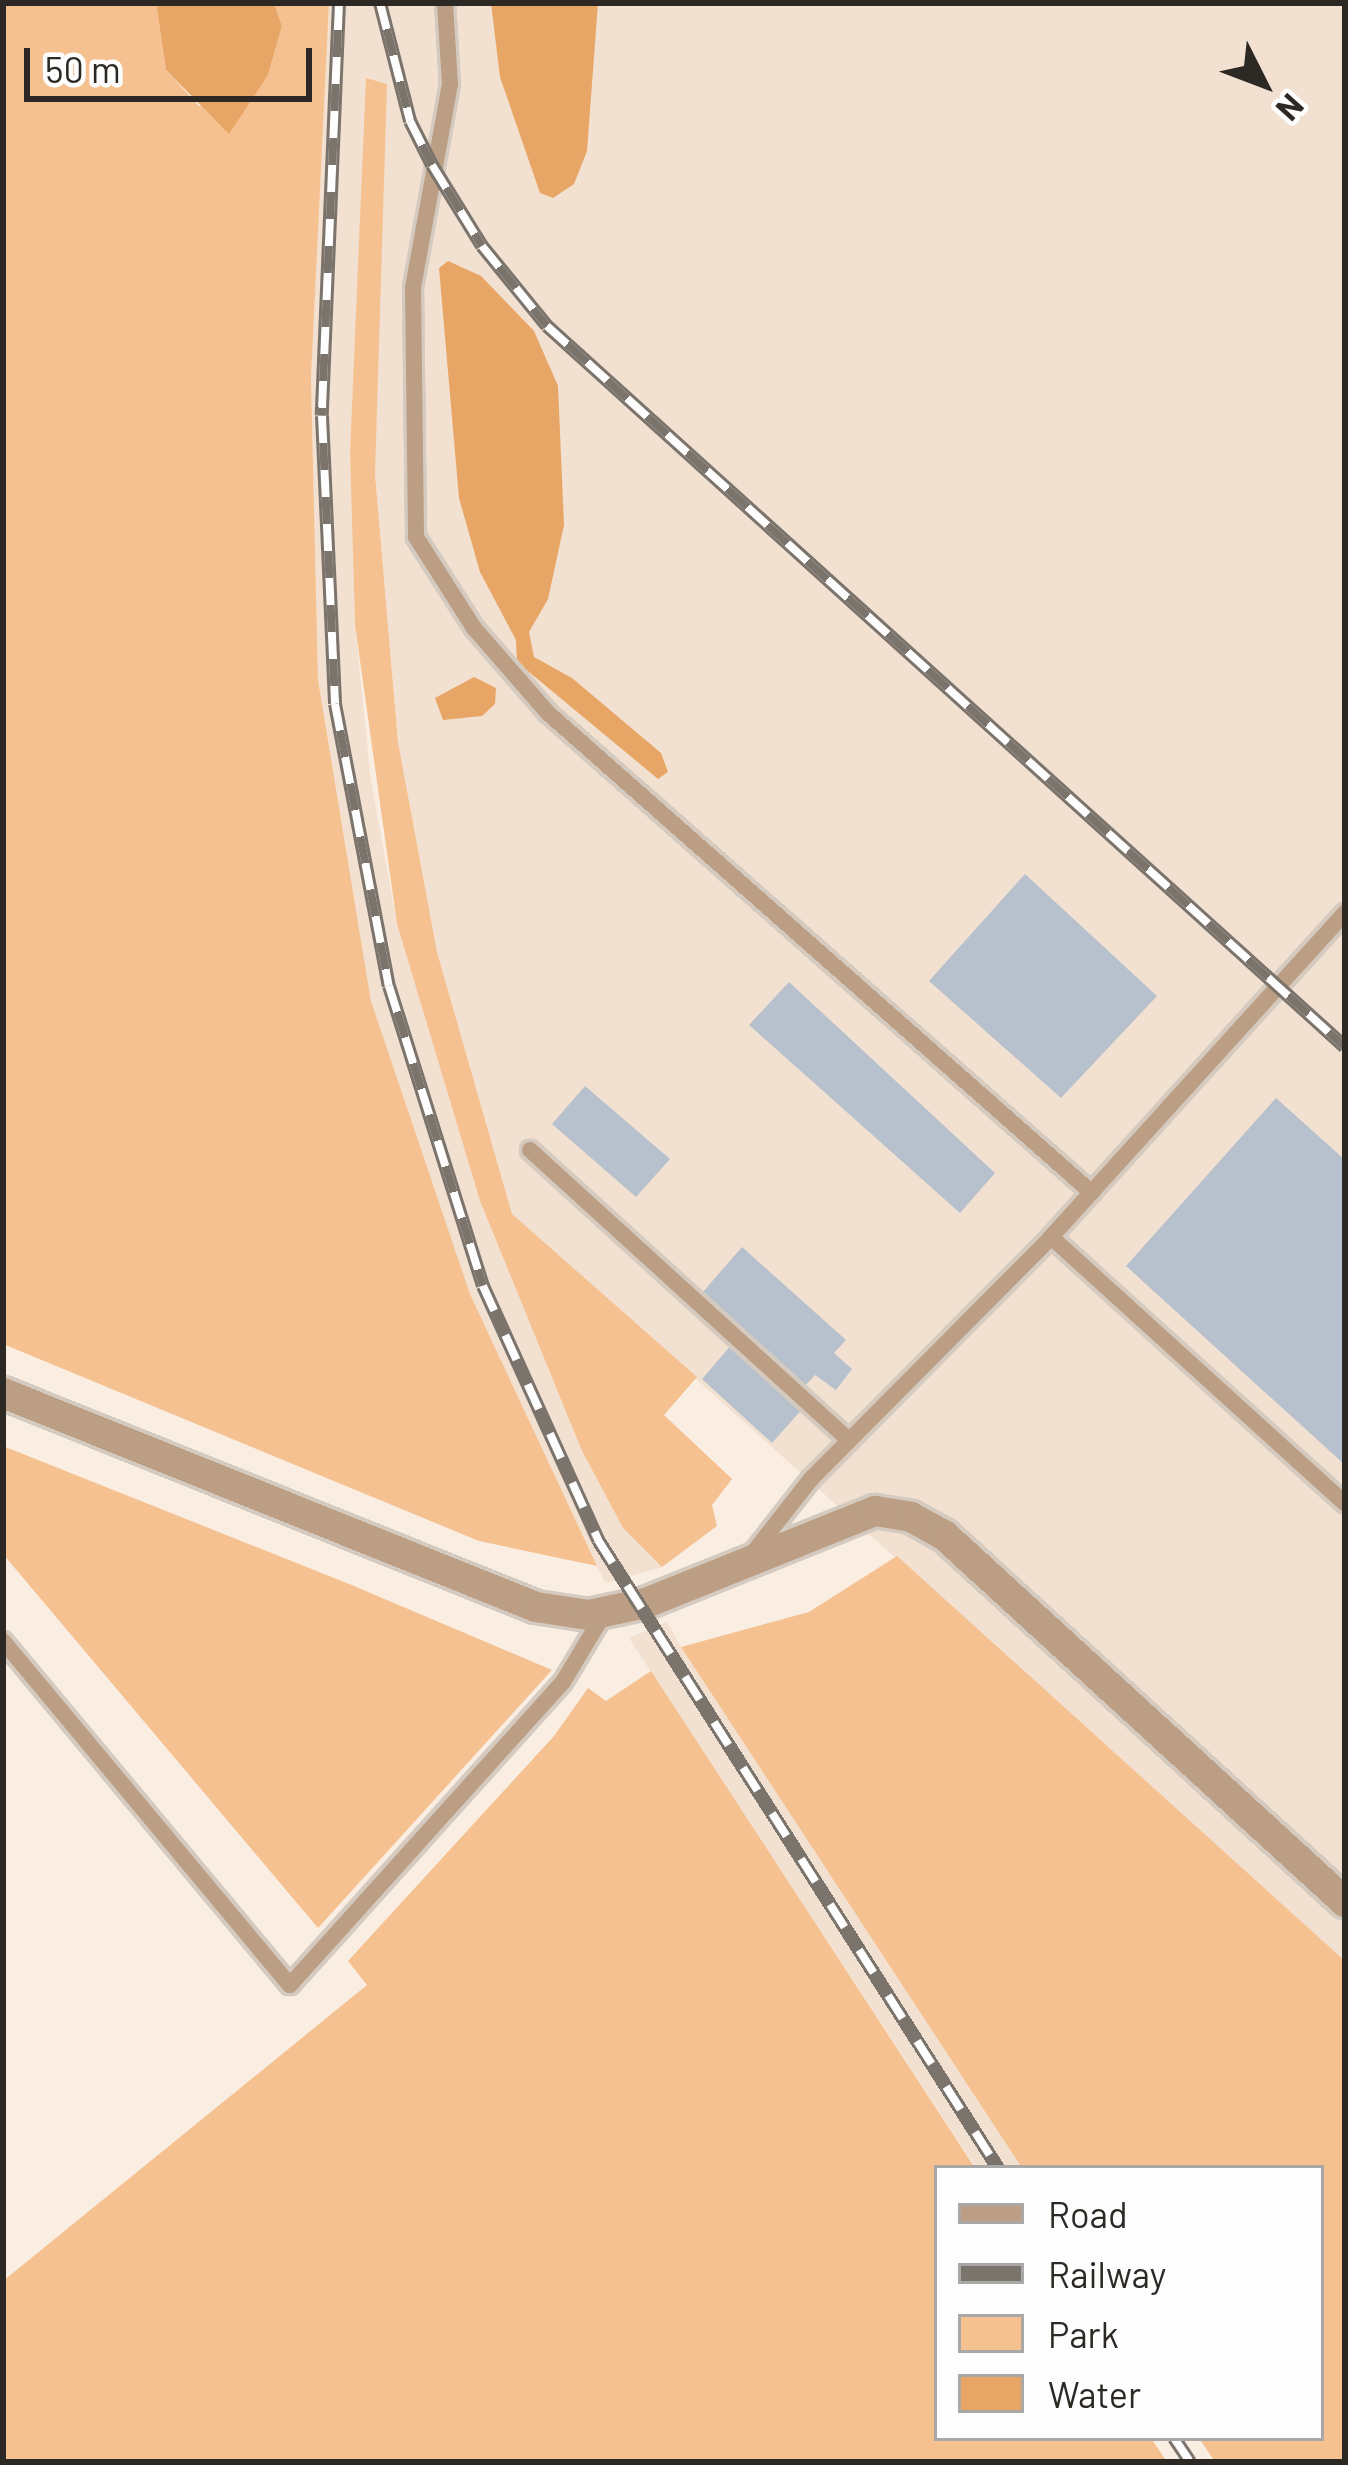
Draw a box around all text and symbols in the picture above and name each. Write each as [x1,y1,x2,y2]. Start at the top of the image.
scale bar [30,24,318,98]
north arrow [1204,24,1324,144]
text: 50 m [45,47,121,90]
text: N [1269,87,1313,130]
legend [934,2165,1324,2441]
text: Road [1048,2192,1128,2235]
text: Railway [1048,2252,1166,2295]
text: Park [1048,2312,1119,2355]
text: Water [1048,2372,1141,2415]

